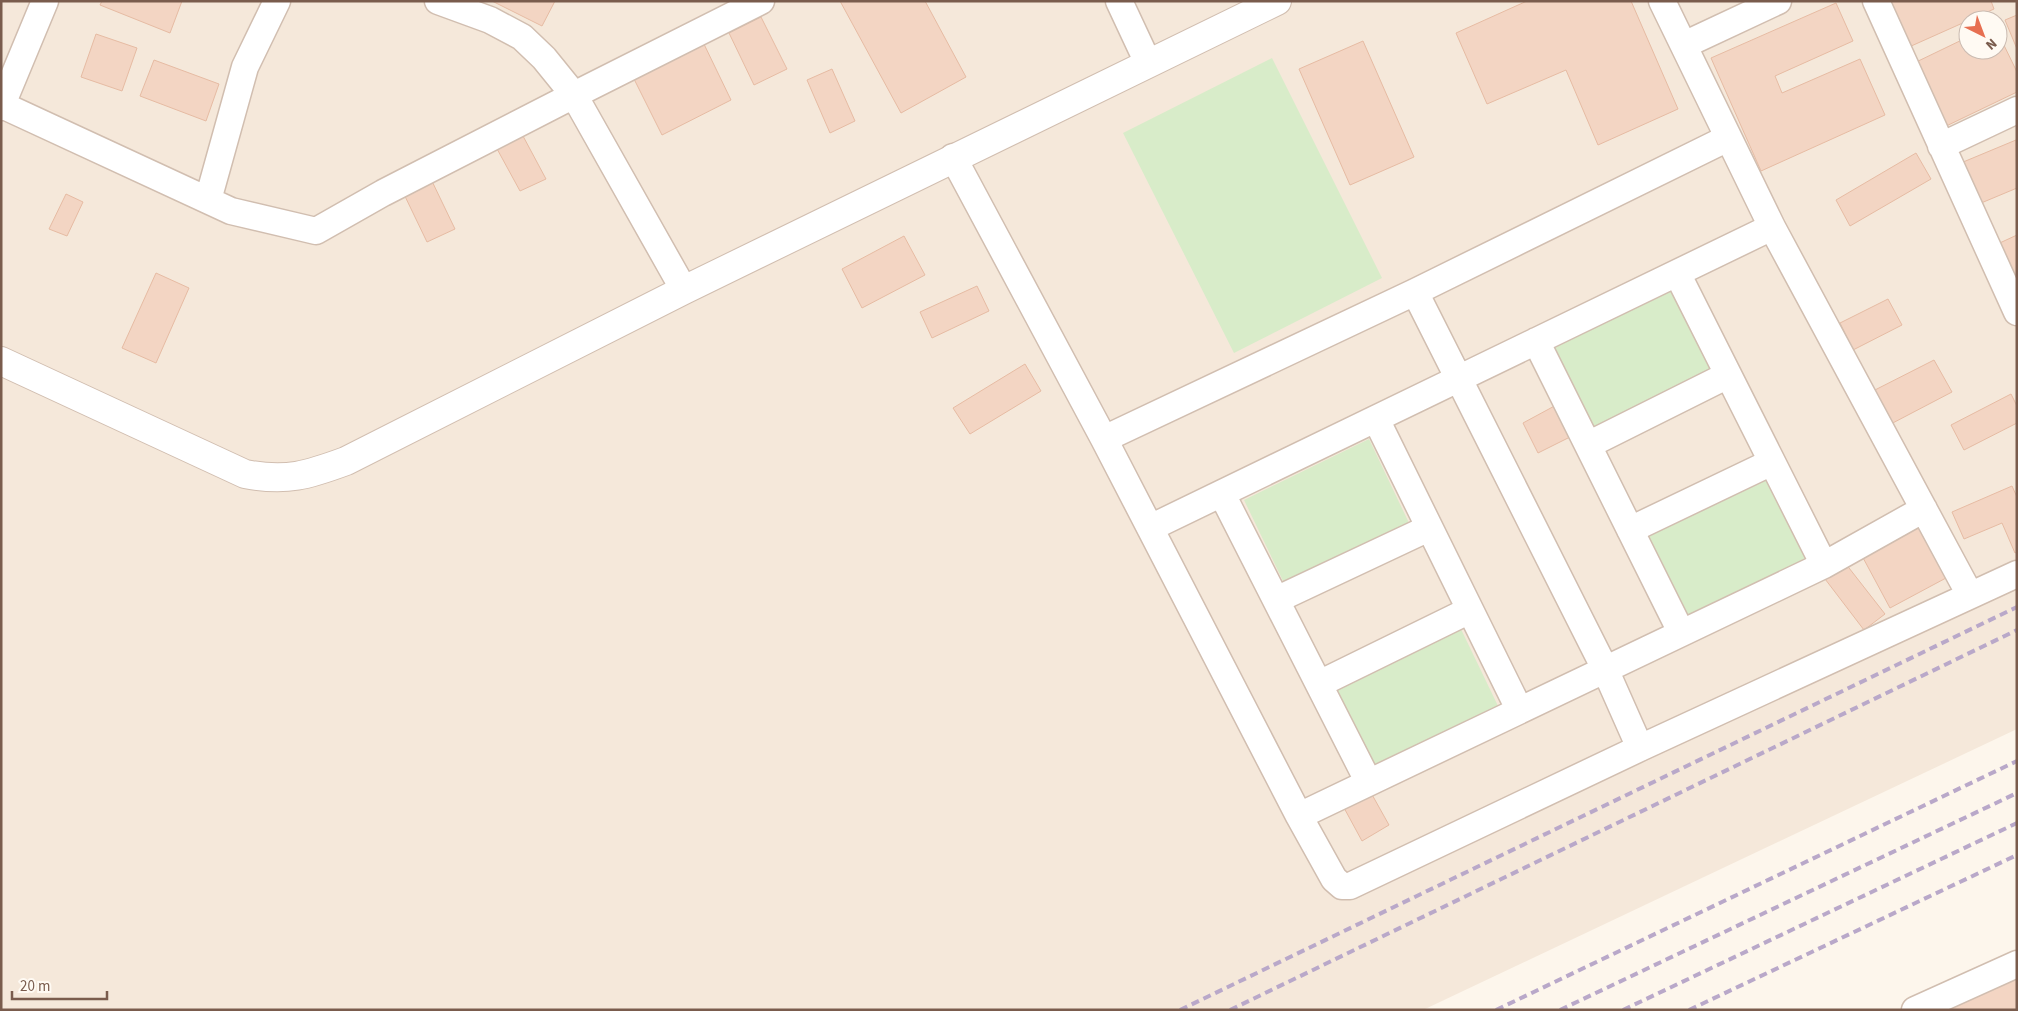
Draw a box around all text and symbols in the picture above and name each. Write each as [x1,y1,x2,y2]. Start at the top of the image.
north arrow [1958,10,2008,60]
text: N [1981,33,2001,54]
scale bar [12,968,108,1000]
text: 20 m [20,976,50,997]

